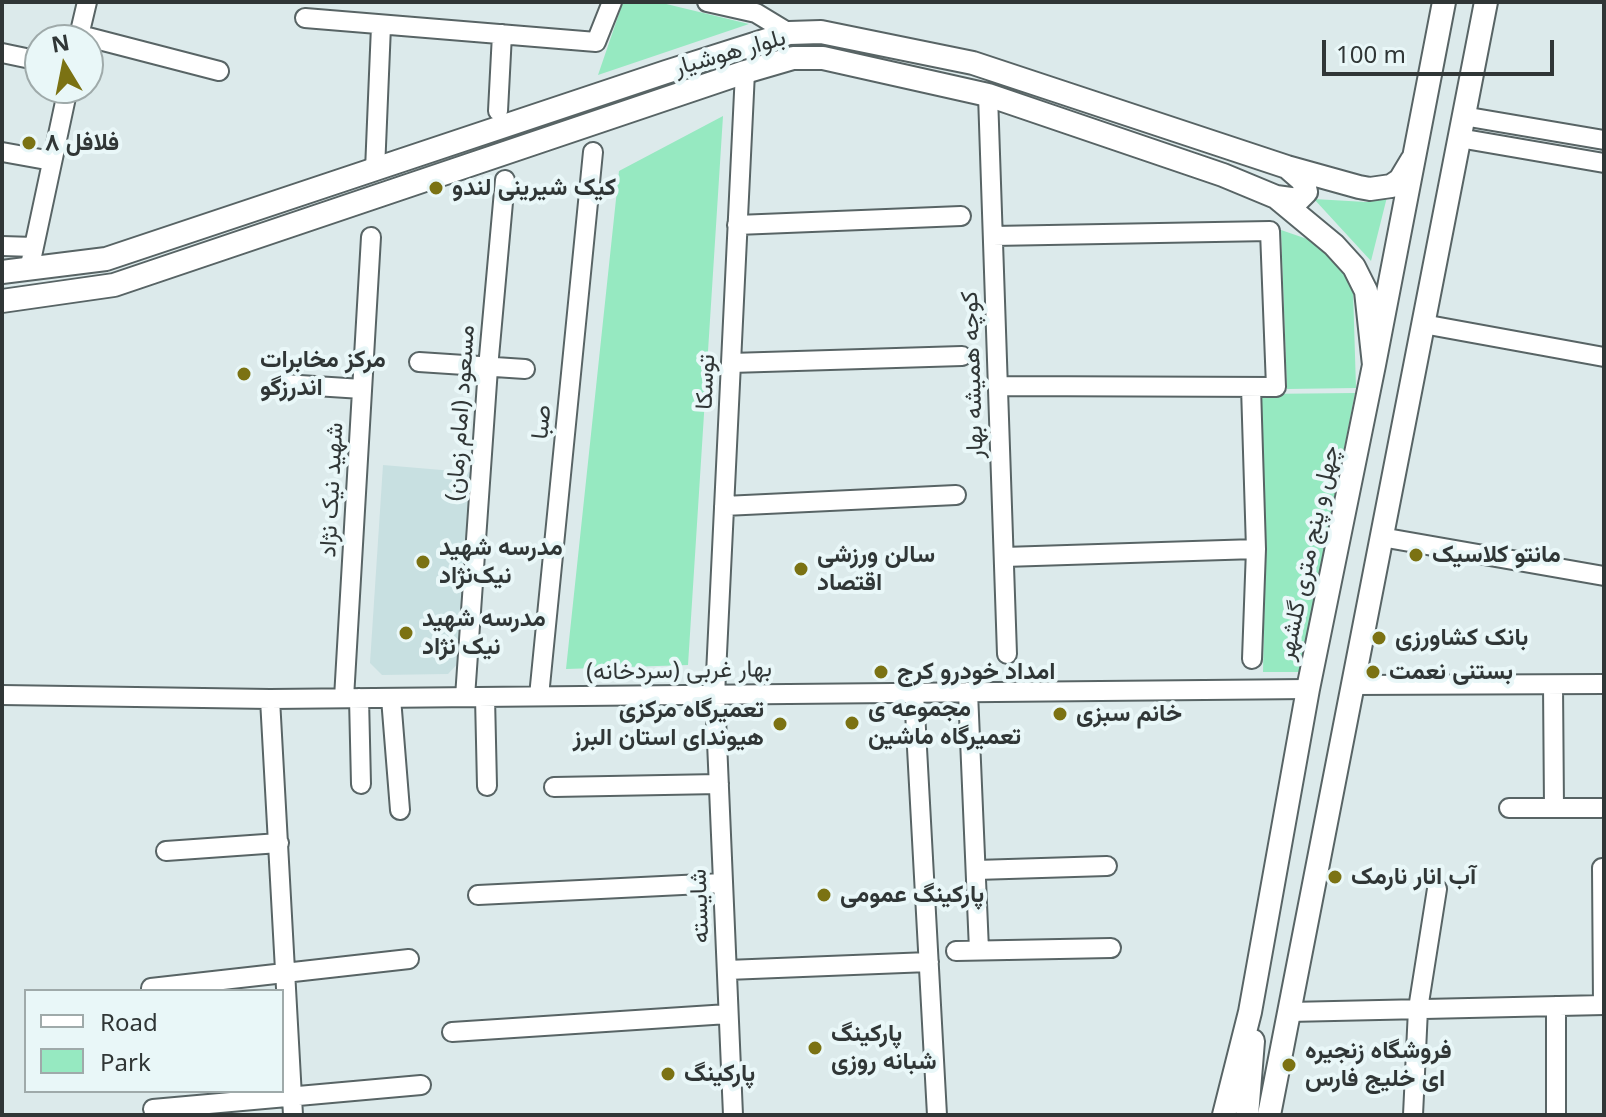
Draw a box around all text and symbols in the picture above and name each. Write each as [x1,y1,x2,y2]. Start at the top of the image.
street label: بلوار هوشیار [671,23,789,83]
north arrow [24,24,104,104]
scale bar [1326,24,1558,74]
text: N [49,26,72,59]
text: 100 m [1336,37,1406,70]
place label: فلافل ۸ [45,129,119,157]
marker: فلافل ۸ [20,134,38,152]
place label: کیک شیرینی لندو [452,174,616,202]
marker: کیک شیرینی لندو [427,179,445,197]
street label: کوچه همیشه بهار [956,291,990,459]
street label: مسعود (امام زمان) [440,324,482,502]
place label: مرکز مخابرات اندرزگو [260,346,386,402]
street label: توسکا [690,354,722,410]
marker: مرکز مخابرات اندرزگو [235,365,253,383]
street label: صبا [526,403,558,441]
street label: شهید نیک نژاد [314,422,350,558]
street label: چهل و پنج متری گلشهر [1272,443,1346,663]
place label: مدرسه شهید نیک‌نژاد [439,534,563,590]
place label: سالن ورزشی اقتصاد [817,541,935,597]
place label: مانتو کلاسیک [1432,541,1561,569]
marker: مانتو کلاسیک [1407,546,1425,564]
marker: مدرسه شهید نیک‌نژاد [414,553,432,571]
marker: سالن ورزشی اقتصاد [792,560,810,578]
place label: مدرسه شهید نیک نژاد [422,605,546,661]
marker: مدرسه شهید نیک نژاد [397,624,415,642]
place label: بانک کشاورزی [1395,624,1528,652]
marker: بانک کشاورزی [1370,629,1388,647]
street label: بهار غربی (سردخانه) [586,655,772,687]
place label: امداد خودرو کرج [897,658,1055,686]
place label: بستنی نعمت [1389,658,1513,686]
marker: امداد خودرو کرج [872,663,890,681]
marker: بستنی نعمت [1364,663,1382,681]
place label: مجموعه ی تعمیرگاه ماشین [868,695,1021,751]
place label: تعمیرگاه مرکزی هیوندای استان البرز [573,696,764,752]
place label: خانم سبزی [1076,700,1182,728]
marker: خانم سبزی [1051,705,1069,723]
marker: مجموعه ی تعمیرگاه ماشین [843,714,861,732]
marker: تعمیرگاه مرکزی هیوندای استان البرز [771,715,789,733]
place label: آب انار نارمک [1351,863,1476,891]
street label: شایسته [684,868,716,944]
marker: آب انار نارمک [1326,868,1344,886]
place label: پارکینگ عمومی [840,881,984,909]
marker: پارکینگ عمومی [815,886,833,904]
legend [24,989,284,1093]
text: Road [100,1005,158,1038]
place label: پارکینگ شبانه روزی [831,1020,937,1076]
place label: فروشگاه زنجیره ای خلیج فارس [1305,1037,1452,1093]
marker: پارکینگ شبانه روزی [806,1039,824,1057]
text: Park [100,1045,151,1078]
marker: فروشگاه زنجیره ای خلیج فارس [1280,1056,1298,1074]
place label: پارکینگ [684,1060,755,1088]
marker: پارکینگ [659,1065,677,1083]

